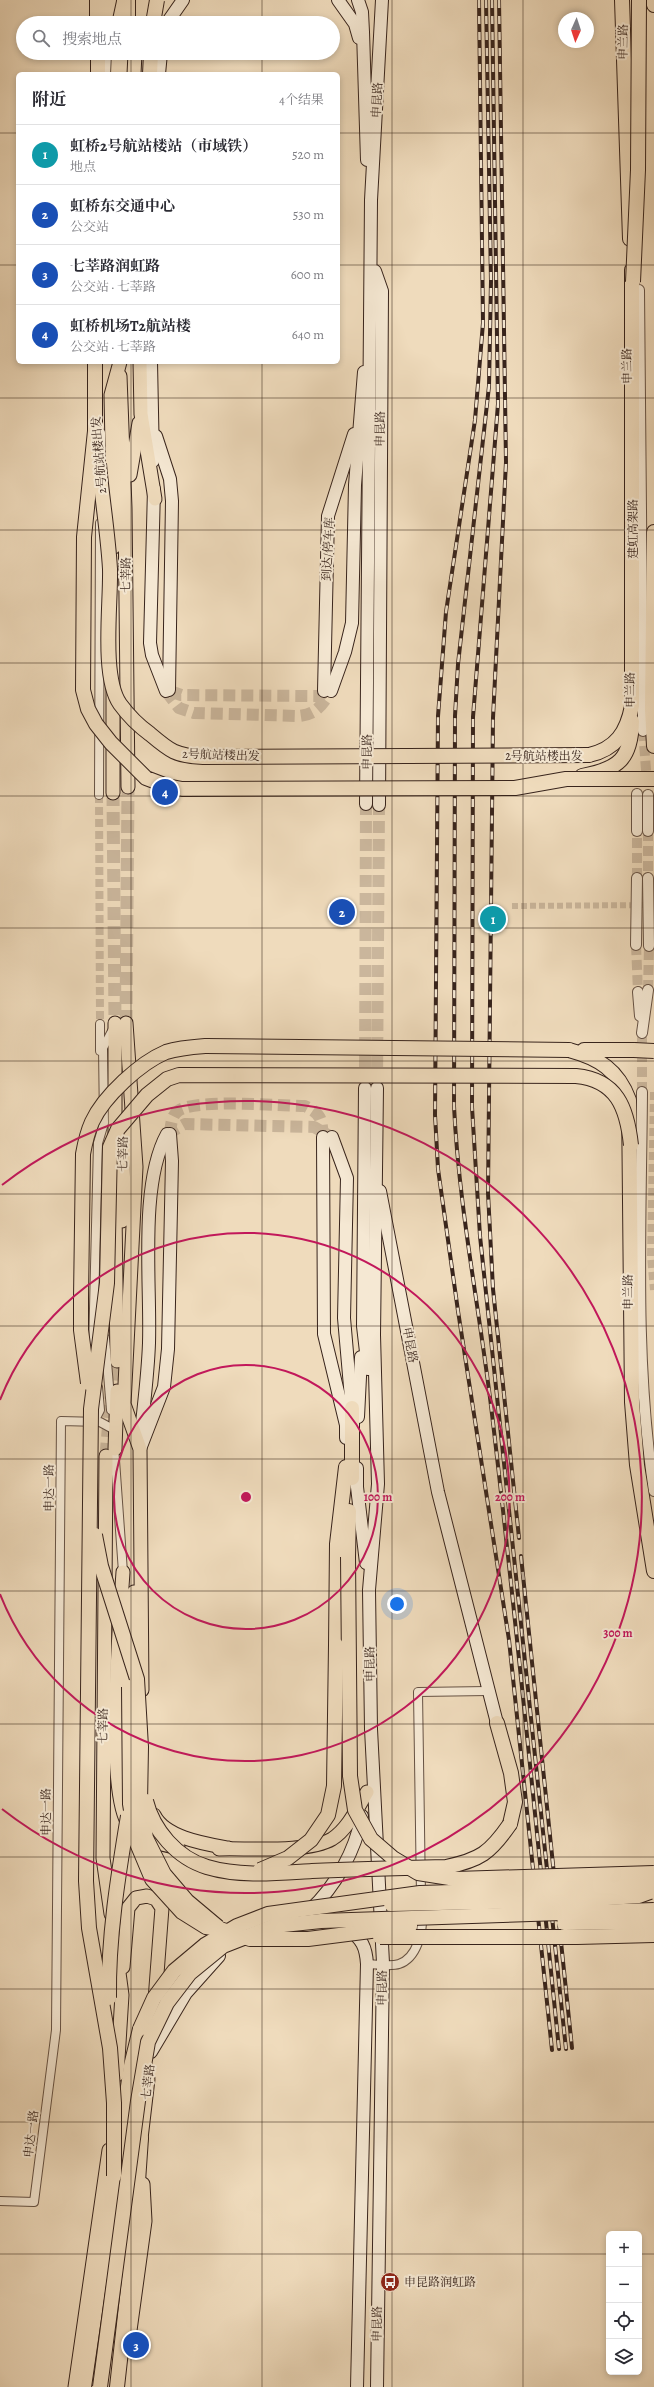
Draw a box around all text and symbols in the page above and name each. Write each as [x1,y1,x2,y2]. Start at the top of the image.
north arrow [558,12,594,48]
search box [16,16,340,60]
street label: 申兰路 [615,24,631,60]
icon: search [30,27,52,49]
text: 搜索地点 [62,29,122,49]
street label: 申昆路 [368,82,386,118]
text: 附近 [32,88,66,111]
text: 4个结果 [279,91,324,108]
text: 虹桥2号航站楼站（市域铁） [70,136,257,156]
text: 1 [43,146,47,163]
text: 520 m [292,146,324,163]
text: 地点 [70,158,96,175]
text: 虹桥东交通中心 [70,196,175,216]
text: 2 [42,206,48,223]
text: 530 m [293,206,324,223]
text: 公交站 [70,218,109,235]
text: 七莘路润虹路 [70,256,160,276]
text: 3 [42,266,48,283]
text: 600 m [291,266,324,283]
text: 公交站 · 七莘路 [70,278,156,295]
text: 虹桥机场T2航站楼 [70,316,191,336]
text: 4 [42,326,48,343]
text: 640 m [292,326,324,343]
text: 公交站 · 七莘路 [70,338,156,355]
street label: 申兰路 [619,348,635,384]
street label: 申昆路 [372,411,388,447]
street label: 2号航站楼出发 [88,416,110,494]
street label: 建虹高架路 [625,499,641,559]
street label: 到达/停车库 [318,517,338,581]
street label: 七莘路 [118,557,134,593]
street label: 申兰路 [622,672,638,708]
street label: 申昆路 [359,734,375,770]
street label: 2号航站楼出发 [182,746,260,764]
street label: 2号航站楼出发 [505,748,583,764]
pin: 4 [152,777,178,807]
pin: 2 [329,897,355,927]
pin: 1 [480,904,506,934]
street label: 七莘路 [115,1136,131,1172]
street label: 申兰路 [620,1274,636,1310]
street label: 申昆路 [399,1326,421,1364]
street label: 申达一路 [41,1464,57,1512]
text: 100 m [364,1489,392,1505]
text: 200 m [495,1489,525,1505]
centre of rings [239,1490,253,1504]
your location [387,1594,407,1614]
text: 300 m [603,1625,633,1641]
street label: 申昆路 [362,1646,378,1682]
street label: 七莘路 [95,1708,111,1744]
street label: 申达一路 [38,1788,54,1836]
street label: 申昆路 [374,1970,390,2006]
street label: 七莘路 [138,2063,158,2101]
street label: 申达一路 [20,2109,42,2159]
map controls [606,2231,642,2375]
button: + [606,2231,642,2267]
button: − [606,2267,642,2303]
bus stop icon: 申昆路润虹路 [379,2271,401,2293]
place label: 申昆路润虹路 [404,2274,476,2290]
button: locate [606,2303,642,2339]
street label: 申昆路 [369,2306,385,2342]
pin: 3 [123,2330,149,2360]
button: layers [606,2339,642,2375]

